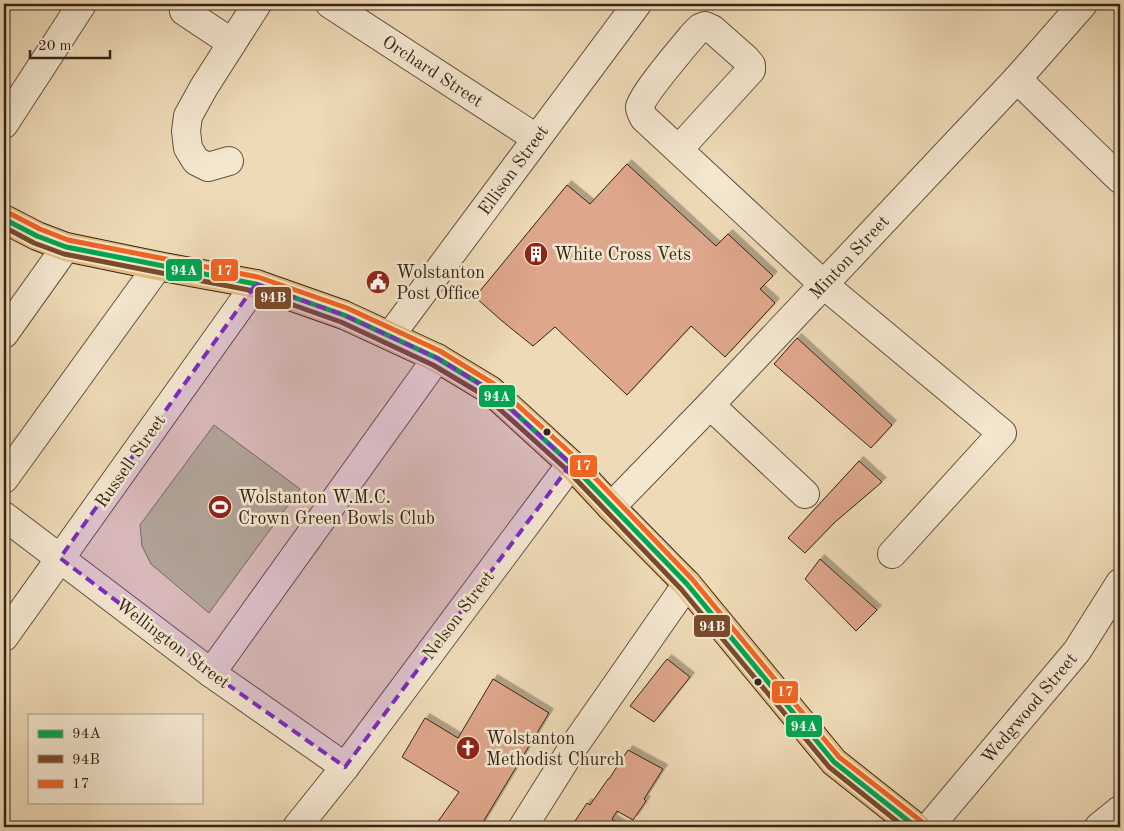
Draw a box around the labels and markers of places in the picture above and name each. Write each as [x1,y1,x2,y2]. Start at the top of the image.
building icon: White Cross Vets [523,241,549,267]
place label: White Cross Vets [554,246,691,264]
place label: Wolstanton Post Office [396,264,485,303]
public building icon: Wolstanton Post Office [365,269,391,295]
unlabelled marker [542,427,552,437]
place label: Wolstanton W.M.C. Crown Green Bowls Club [238,489,435,528]
sports icon: Wolstanton W.M.C. Crown Green Bowls Club [207,494,233,520]
unlabelled marker [753,677,763,687]
place label: Wolstanton Methodist Church [486,730,624,769]
church icon: Wolstanton Methodist Church [455,735,481,761]

